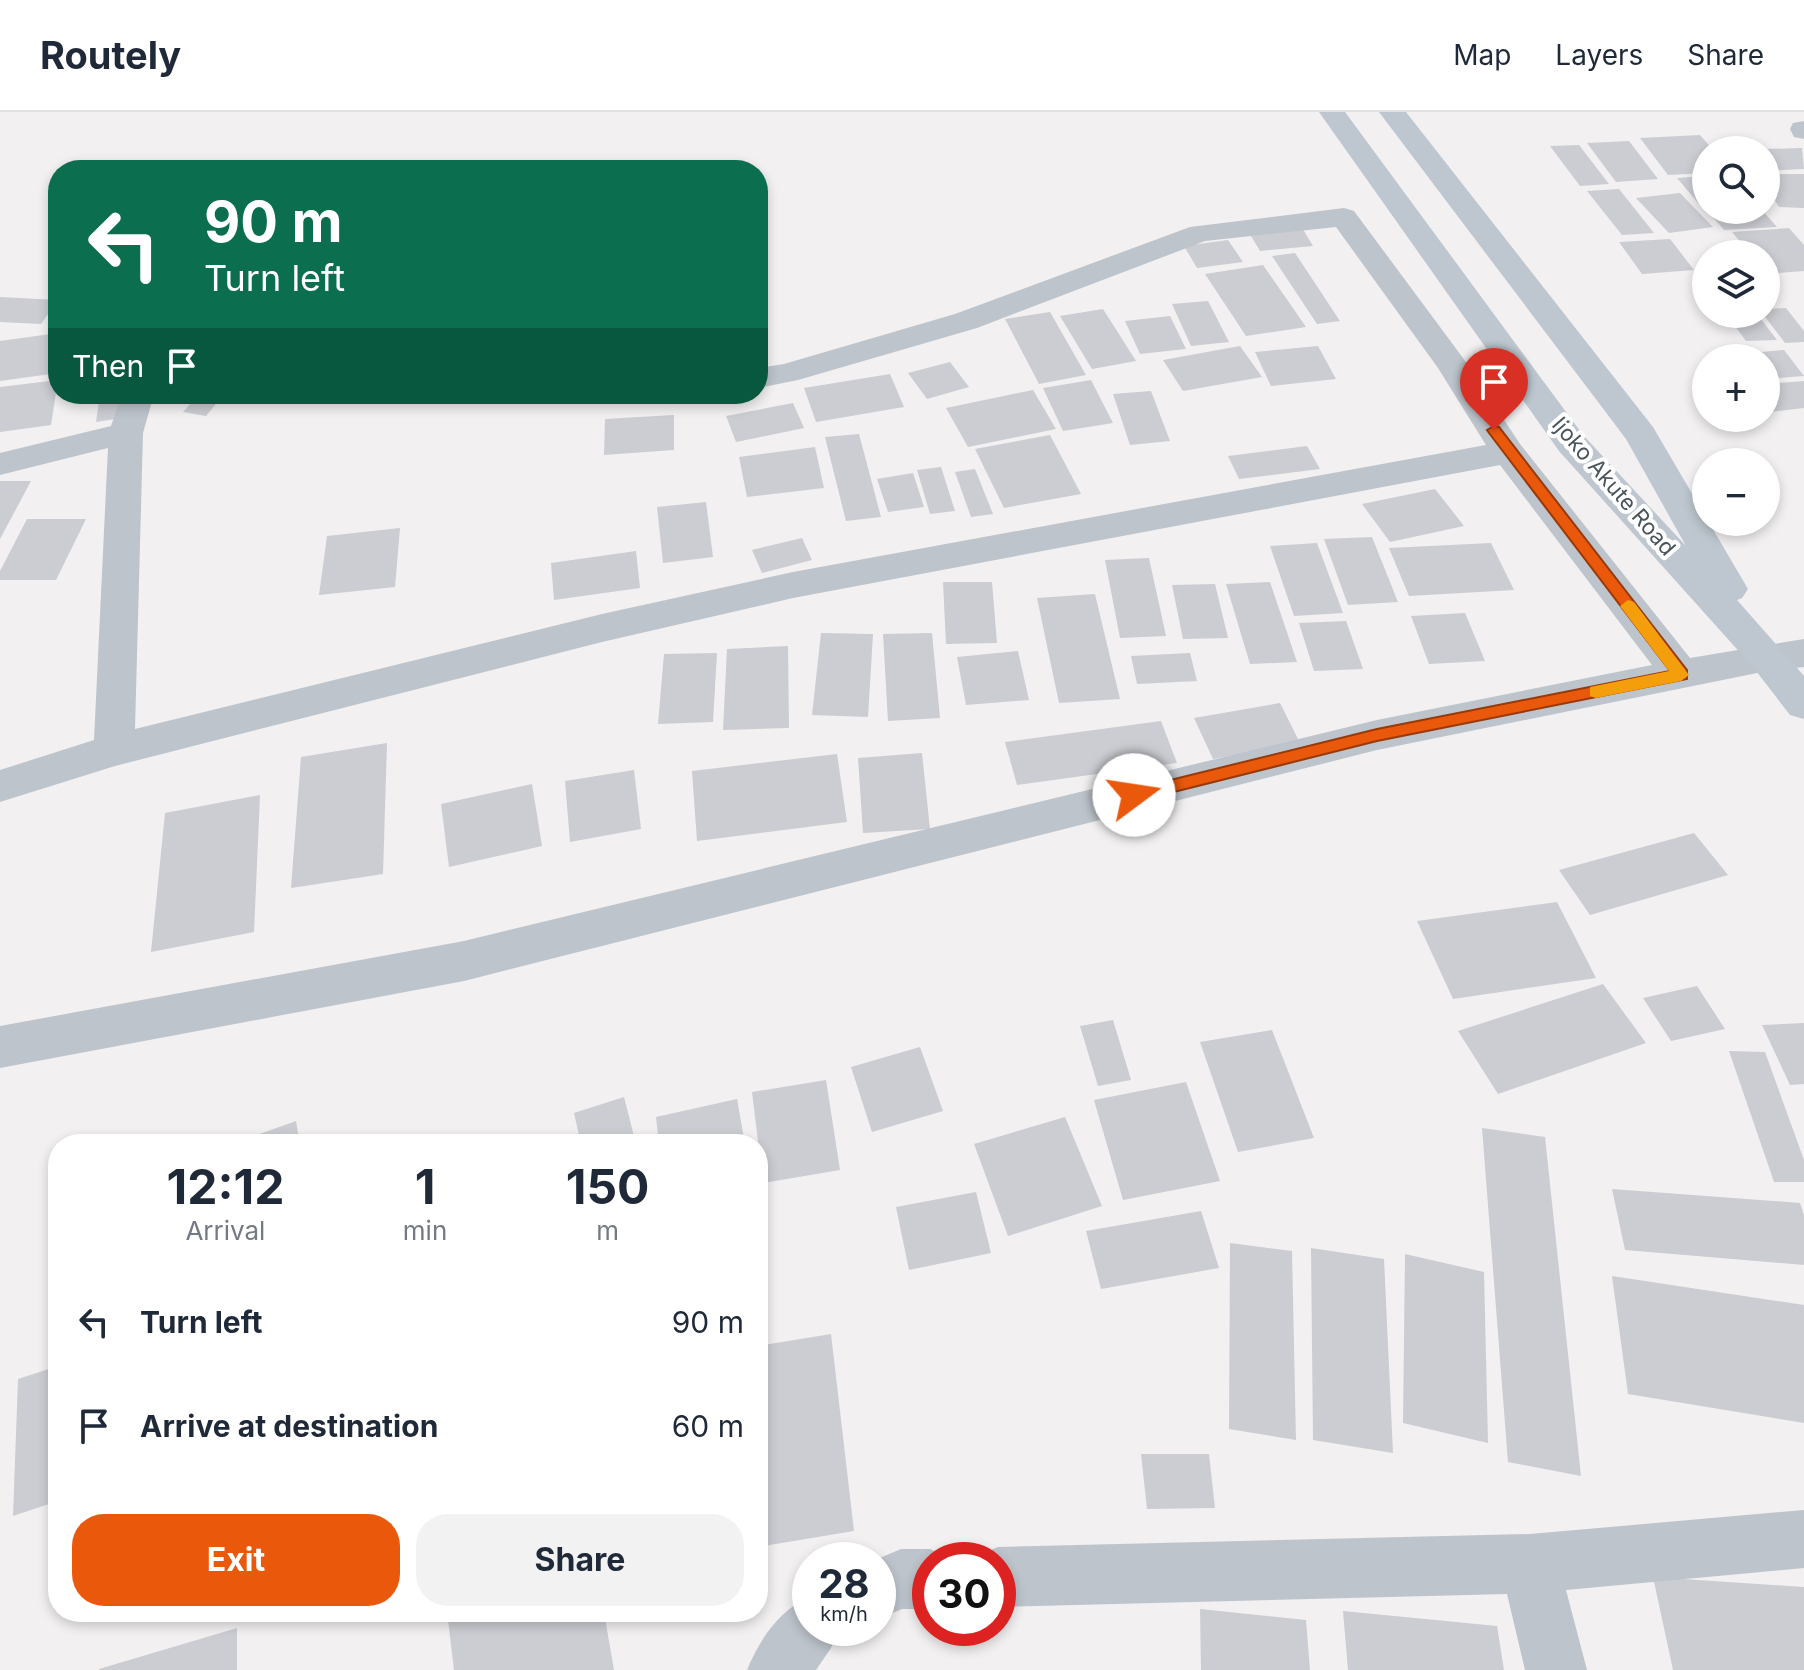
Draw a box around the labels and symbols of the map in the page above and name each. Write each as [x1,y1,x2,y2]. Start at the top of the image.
pin [1460,348,1528,430]
street label: Ijoko Akute Road [1547,412,1681,560]
position arrow [1092,753,1176,837]
speed limit sign: 30 [912,1542,1016,1646]

